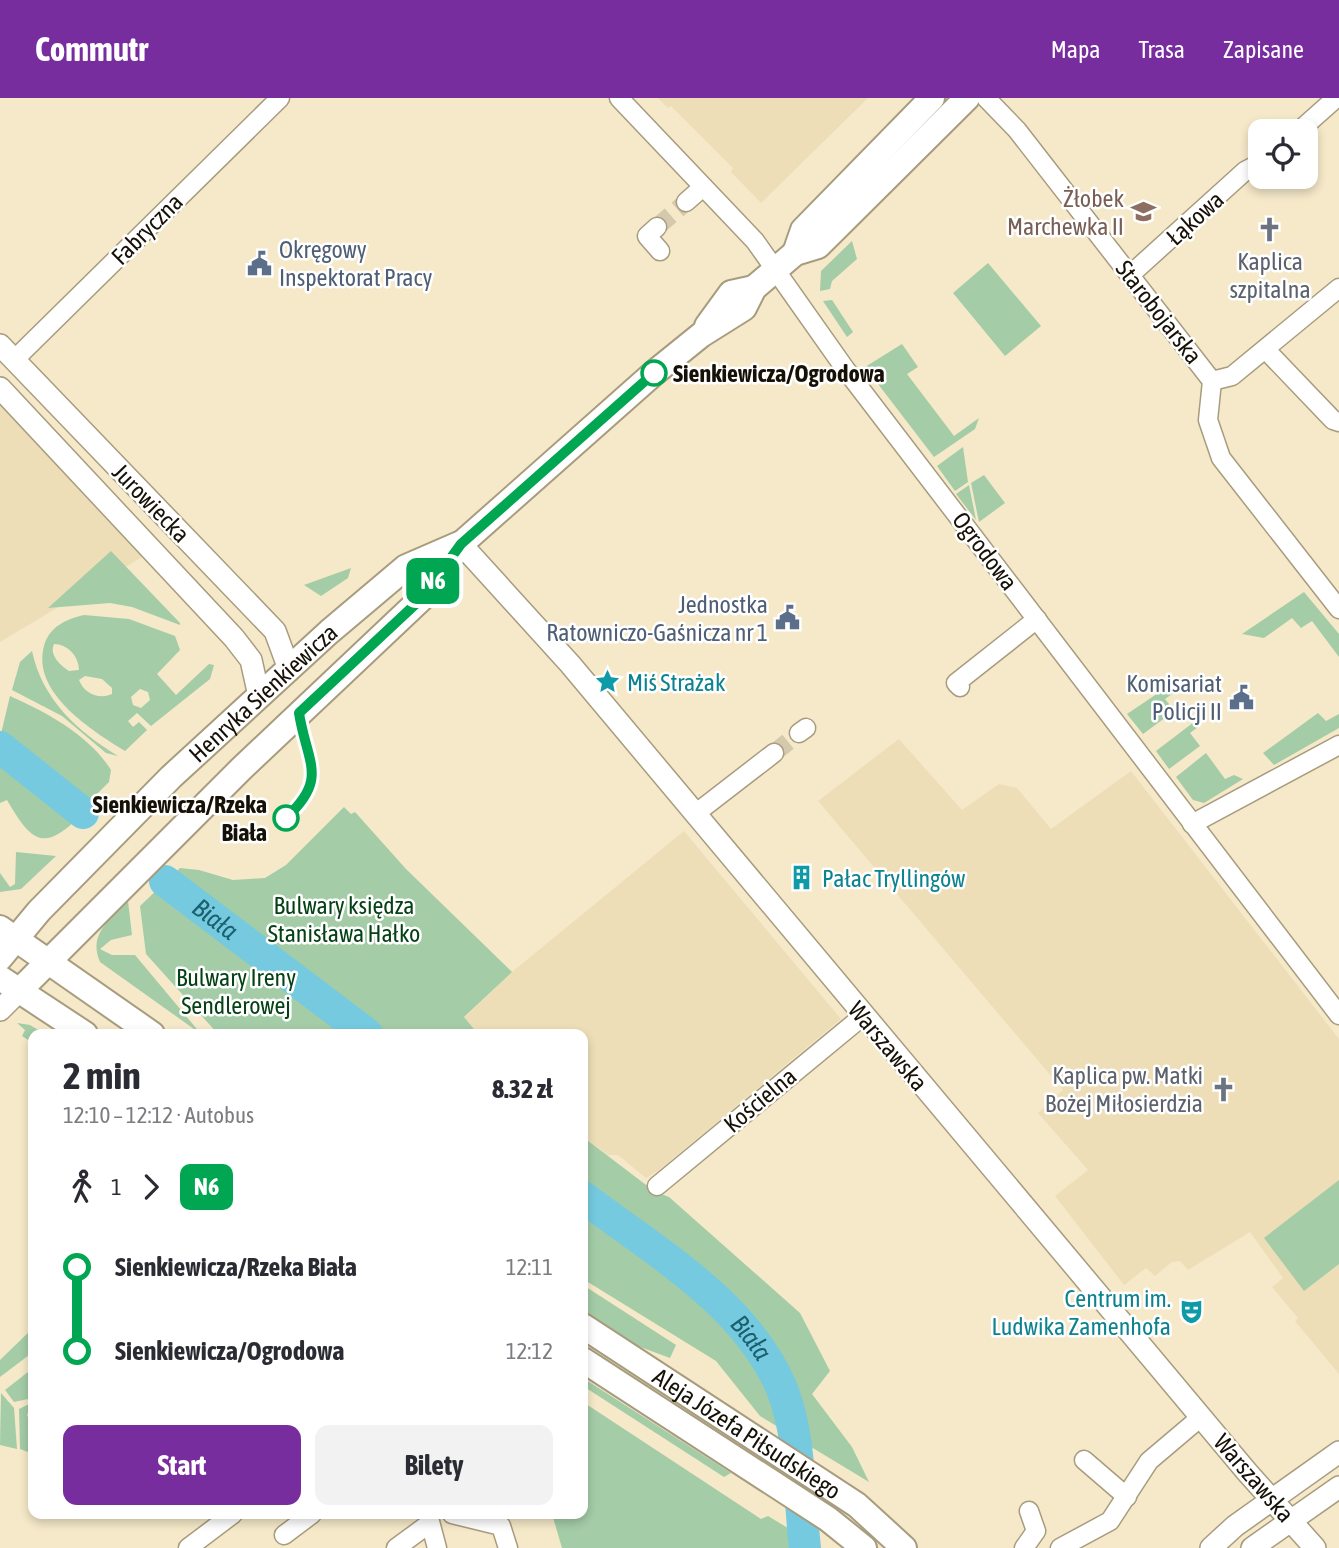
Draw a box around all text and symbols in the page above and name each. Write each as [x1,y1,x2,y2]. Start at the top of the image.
text: Commutr [35,30,148,68]
text: Mapa [1051,36,1100,63]
text: Trasa [1138,36,1185,63]
text: Zapisane [1223,36,1304,63]
map controls [1248,119,1318,189]
button: locate [1248,119,1318,189]
place label: Żłobek Marchewka II [1007,185,1124,240]
street label: Łąkowa [1161,186,1229,250]
street label: Fabryczna [106,188,188,270]
school or university icon: Żłobek Marchewka II [1130,198,1158,226]
church icon: Kaplica szpitalna [1256,216,1284,244]
place label: Okręgowy Inspektorat Pracy [279,236,432,291]
place label: Kaplica szpitalna [1229,248,1311,303]
public building icon: Okręgowy Inspektorat Pracy [245,249,273,277]
street label: Starobojarska [1110,255,1208,369]
marker: Sienkiewicza/Ogrodowa [641,360,667,386]
place label: Sienkiewicza/Ogrodowa [673,360,885,387]
street label: Jurowiecka [107,458,195,548]
street label: Ogrodowa [947,507,1023,595]
line badge: N6 [402,558,464,604]
text: N6 [420,567,446,594]
place label: Jednostka Ratowniczo-Gaśnicza nr 1 [546,591,768,646]
public building icon: Jednostka Ratowniczo-Gaśnicza nr 1 [774,604,802,632]
street label: Henryka Sienkiewicza [183,618,342,767]
place icon: Miś Strażak [593,668,621,696]
place label: Miś Strażak [627,669,726,696]
place label: Komisariat Policji II [1126,670,1222,725]
public building icon: Komisariat Policji II [1228,683,1256,711]
place label: Sienkiewicza/Rzeka Biała [93,791,267,846]
marker: Sienkiewicza/Rzeka Biała [273,805,299,831]
building icon: Pałac Tryllingów [788,864,816,892]
place label: Pałac Tryllingów [822,865,965,892]
water label: Biała [187,892,244,946]
park label: Bulwary księdza Stanisława Hałko [268,892,420,947]
park label: Bulwary Ireny Sendlerowej [176,964,296,1019]
street label: Warszawska [843,996,933,1096]
text: 2 min [63,1054,141,1097]
street label: Kościelna [719,1062,801,1138]
place label: Kaplica pw. Matki Bożej Miłosierdzia [1045,1062,1203,1117]
text: 8.32 zł [492,1074,553,1104]
church icon: Kaplica pw. Matki Bożej Miłosierdzia [1209,1075,1237,1103]
text: 12:10 – 12:12 · Autobus [63,1102,254,1128]
icon: walk [63,1168,101,1206]
icon: forward [132,1168,170,1206]
text: N6 [194,1173,219,1200]
text: 1 [111,1174,122,1200]
text: Sienkiewicza/Rzeka Biała [115,1252,357,1282]
text: 12:11 [506,1254,553,1280]
place label: Centrum im. Ludwika Zamenhofa [991,1285,1171,1340]
theatre icon: Centrum im. Ludwika Zamenhofa [1177,1298,1205,1326]
water label: Biała [724,1309,778,1366]
text: Sienkiewicza/Ogrodowa [115,1336,344,1366]
text: 12:12 [506,1338,553,1364]
street label: Aleja Józefa Piłsudskiego [648,1362,846,1504]
button: Start [63,1425,301,1505]
button: Bilety [315,1425,553,1505]
street label: Warszawska [1208,1428,1300,1528]

